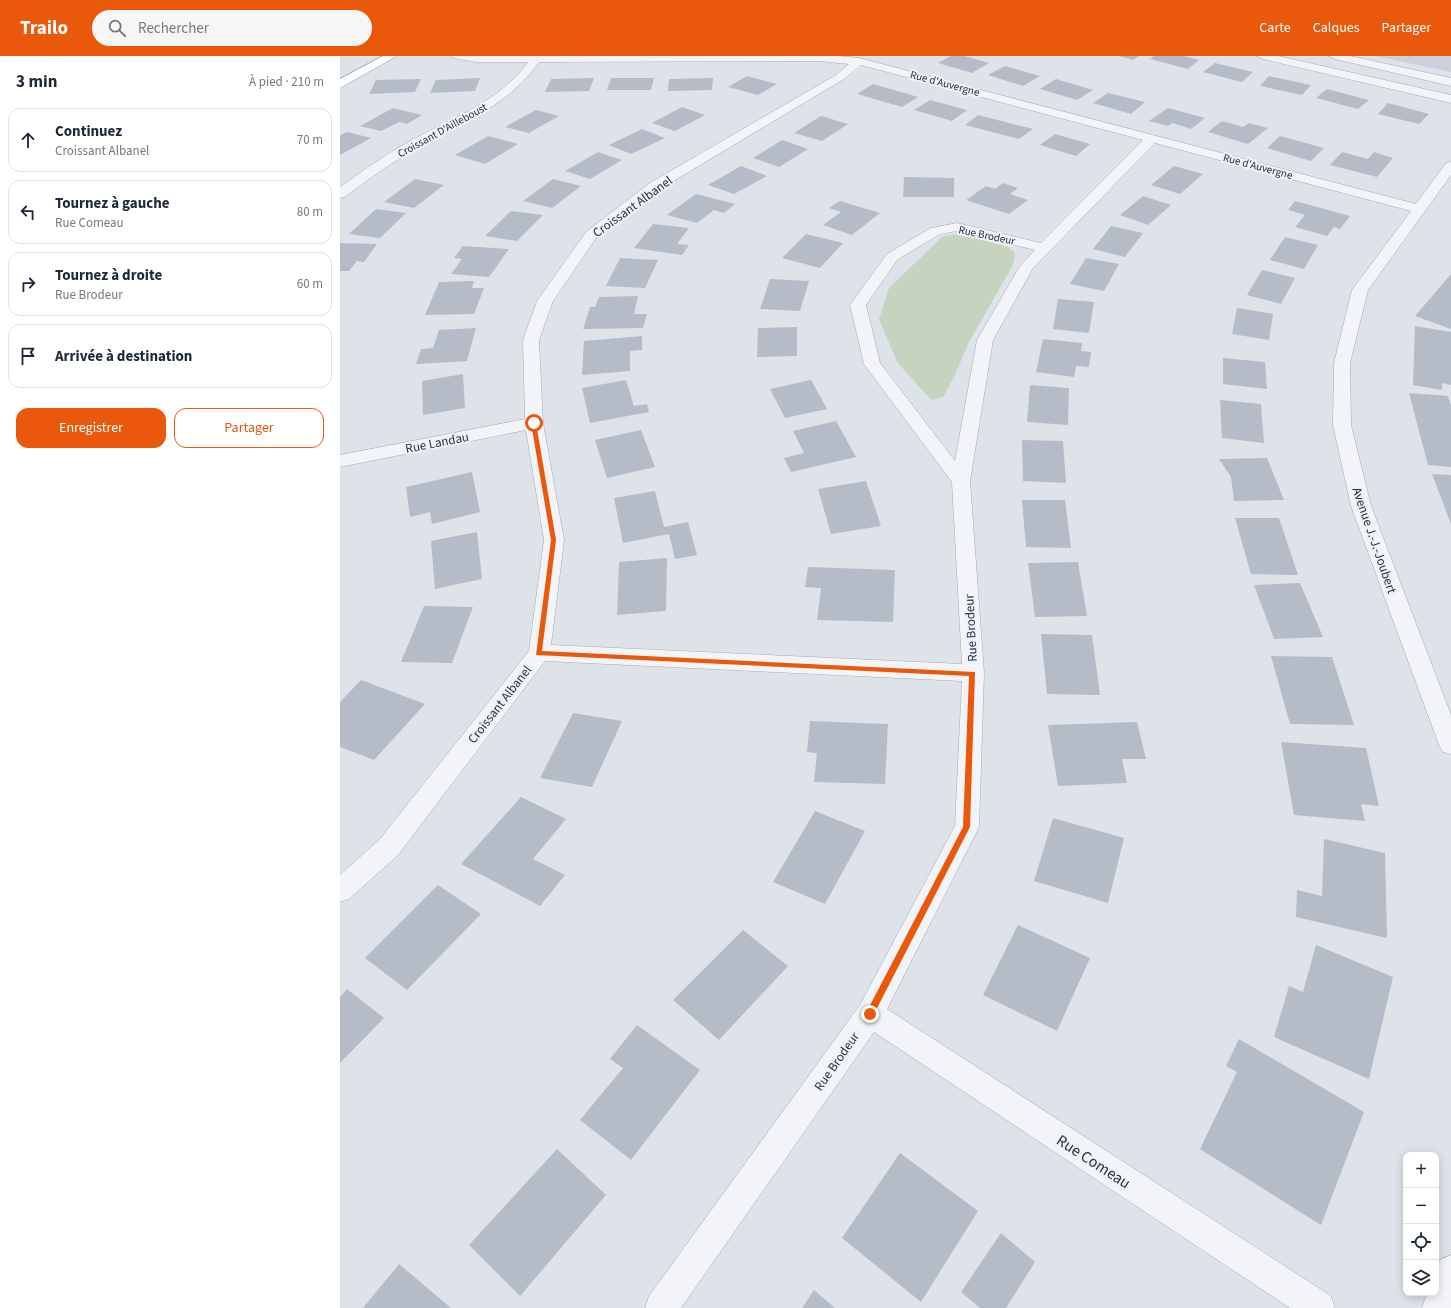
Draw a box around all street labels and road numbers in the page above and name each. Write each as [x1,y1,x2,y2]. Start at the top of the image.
street label: Rue d'Auvergne [908,67,982,100]
street label: Croissant D'Ailleboust [395,99,490,161]
street label: Rue d'Auvergne [1221,150,1295,183]
street label: Croissant Albanel [589,172,676,242]
street label: Rue Brodeur [957,222,1017,249]
street label: Rue Landau [404,428,470,458]
street label: Avenue J.-J.-Joubert [1347,485,1401,597]
street label: Rue Brodeur [960,593,982,662]
street label: Croissant Albanel [464,662,536,747]
street label: Rue Brodeur [810,1028,864,1095]
street label: Rue Comeau [1052,1130,1135,1194]

